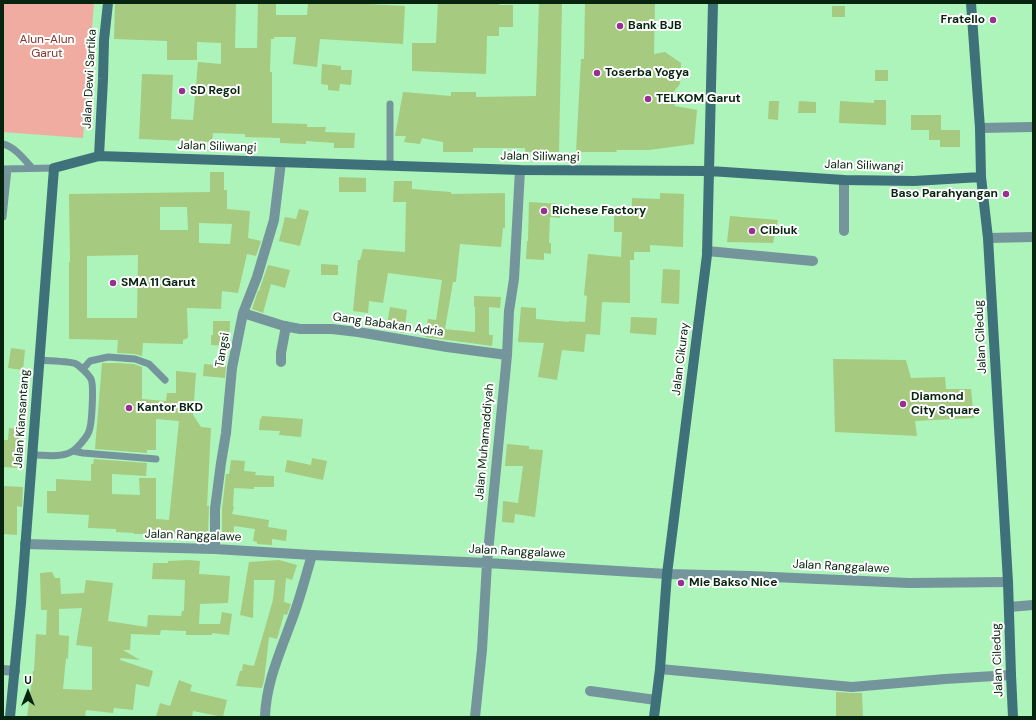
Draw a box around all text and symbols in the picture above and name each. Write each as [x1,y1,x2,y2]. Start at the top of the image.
place label: Fratello [940,13,985,27]
marker: Fratello [988,15,998,25]
place label: Bank BJB [628,19,682,33]
marker: Bank BJB [615,21,625,31]
street label: Jalan Dewi Sartika [80,29,100,129]
park label: Alun-Alun Garut [20,33,74,61]
place label: Toserba Yogya [605,66,689,80]
marker: Toserba Yogya [592,68,602,78]
place label: SD Regol [190,84,240,98]
marker: SD Regol [177,86,187,96]
place label: TELKOM Garut [656,92,741,106]
marker: TELKOM Garut [643,94,653,104]
street label: Jalan Siliwangi [177,138,257,156]
street label: Jalan Siliwangi [500,149,580,165]
street label: Jalan Siliwangi [824,157,904,175]
place label: Baso Parahyangan [891,187,998,201]
marker: Baso Parahyangan [1001,189,1011,199]
place label: Richese Factory [552,204,646,218]
marker: Richese Factory [539,206,549,216]
place label: Cibiuk [760,224,798,238]
marker: Cibiuk [747,226,757,236]
place label: SMA 11 Garut [121,276,196,290]
marker: SMA 11 Garut [108,278,118,288]
street label: Jalan Ciledug [972,300,990,374]
street label: Gang Babakan Adria [332,310,444,340]
street label: Jalan Cikuray [669,322,693,396]
street label: Tangsi [213,332,233,368]
street label: Jalan Kiansantang [11,369,33,469]
street label: Jalan Muhamaddiyah [473,383,497,501]
place label: Diamond City Square [911,390,980,418]
marker: Diamond City Square [898,399,908,409]
place label: Kantor BKD [137,401,203,415]
marker: Kantor BKD [124,403,134,413]
street label: Jalan Ranggalawe [144,527,242,545]
street label: Jalan Ranggalawe [468,542,566,562]
street label: Jalan Ranggalawe [792,557,890,577]
place label: Mie Bakso Nice [689,576,777,590]
marker: Mie Bakso Nice [676,578,686,588]
street label: Jalan Ciledug [990,623,1006,697]
north arrow [8,672,48,712]
text: U [24,673,32,687]

